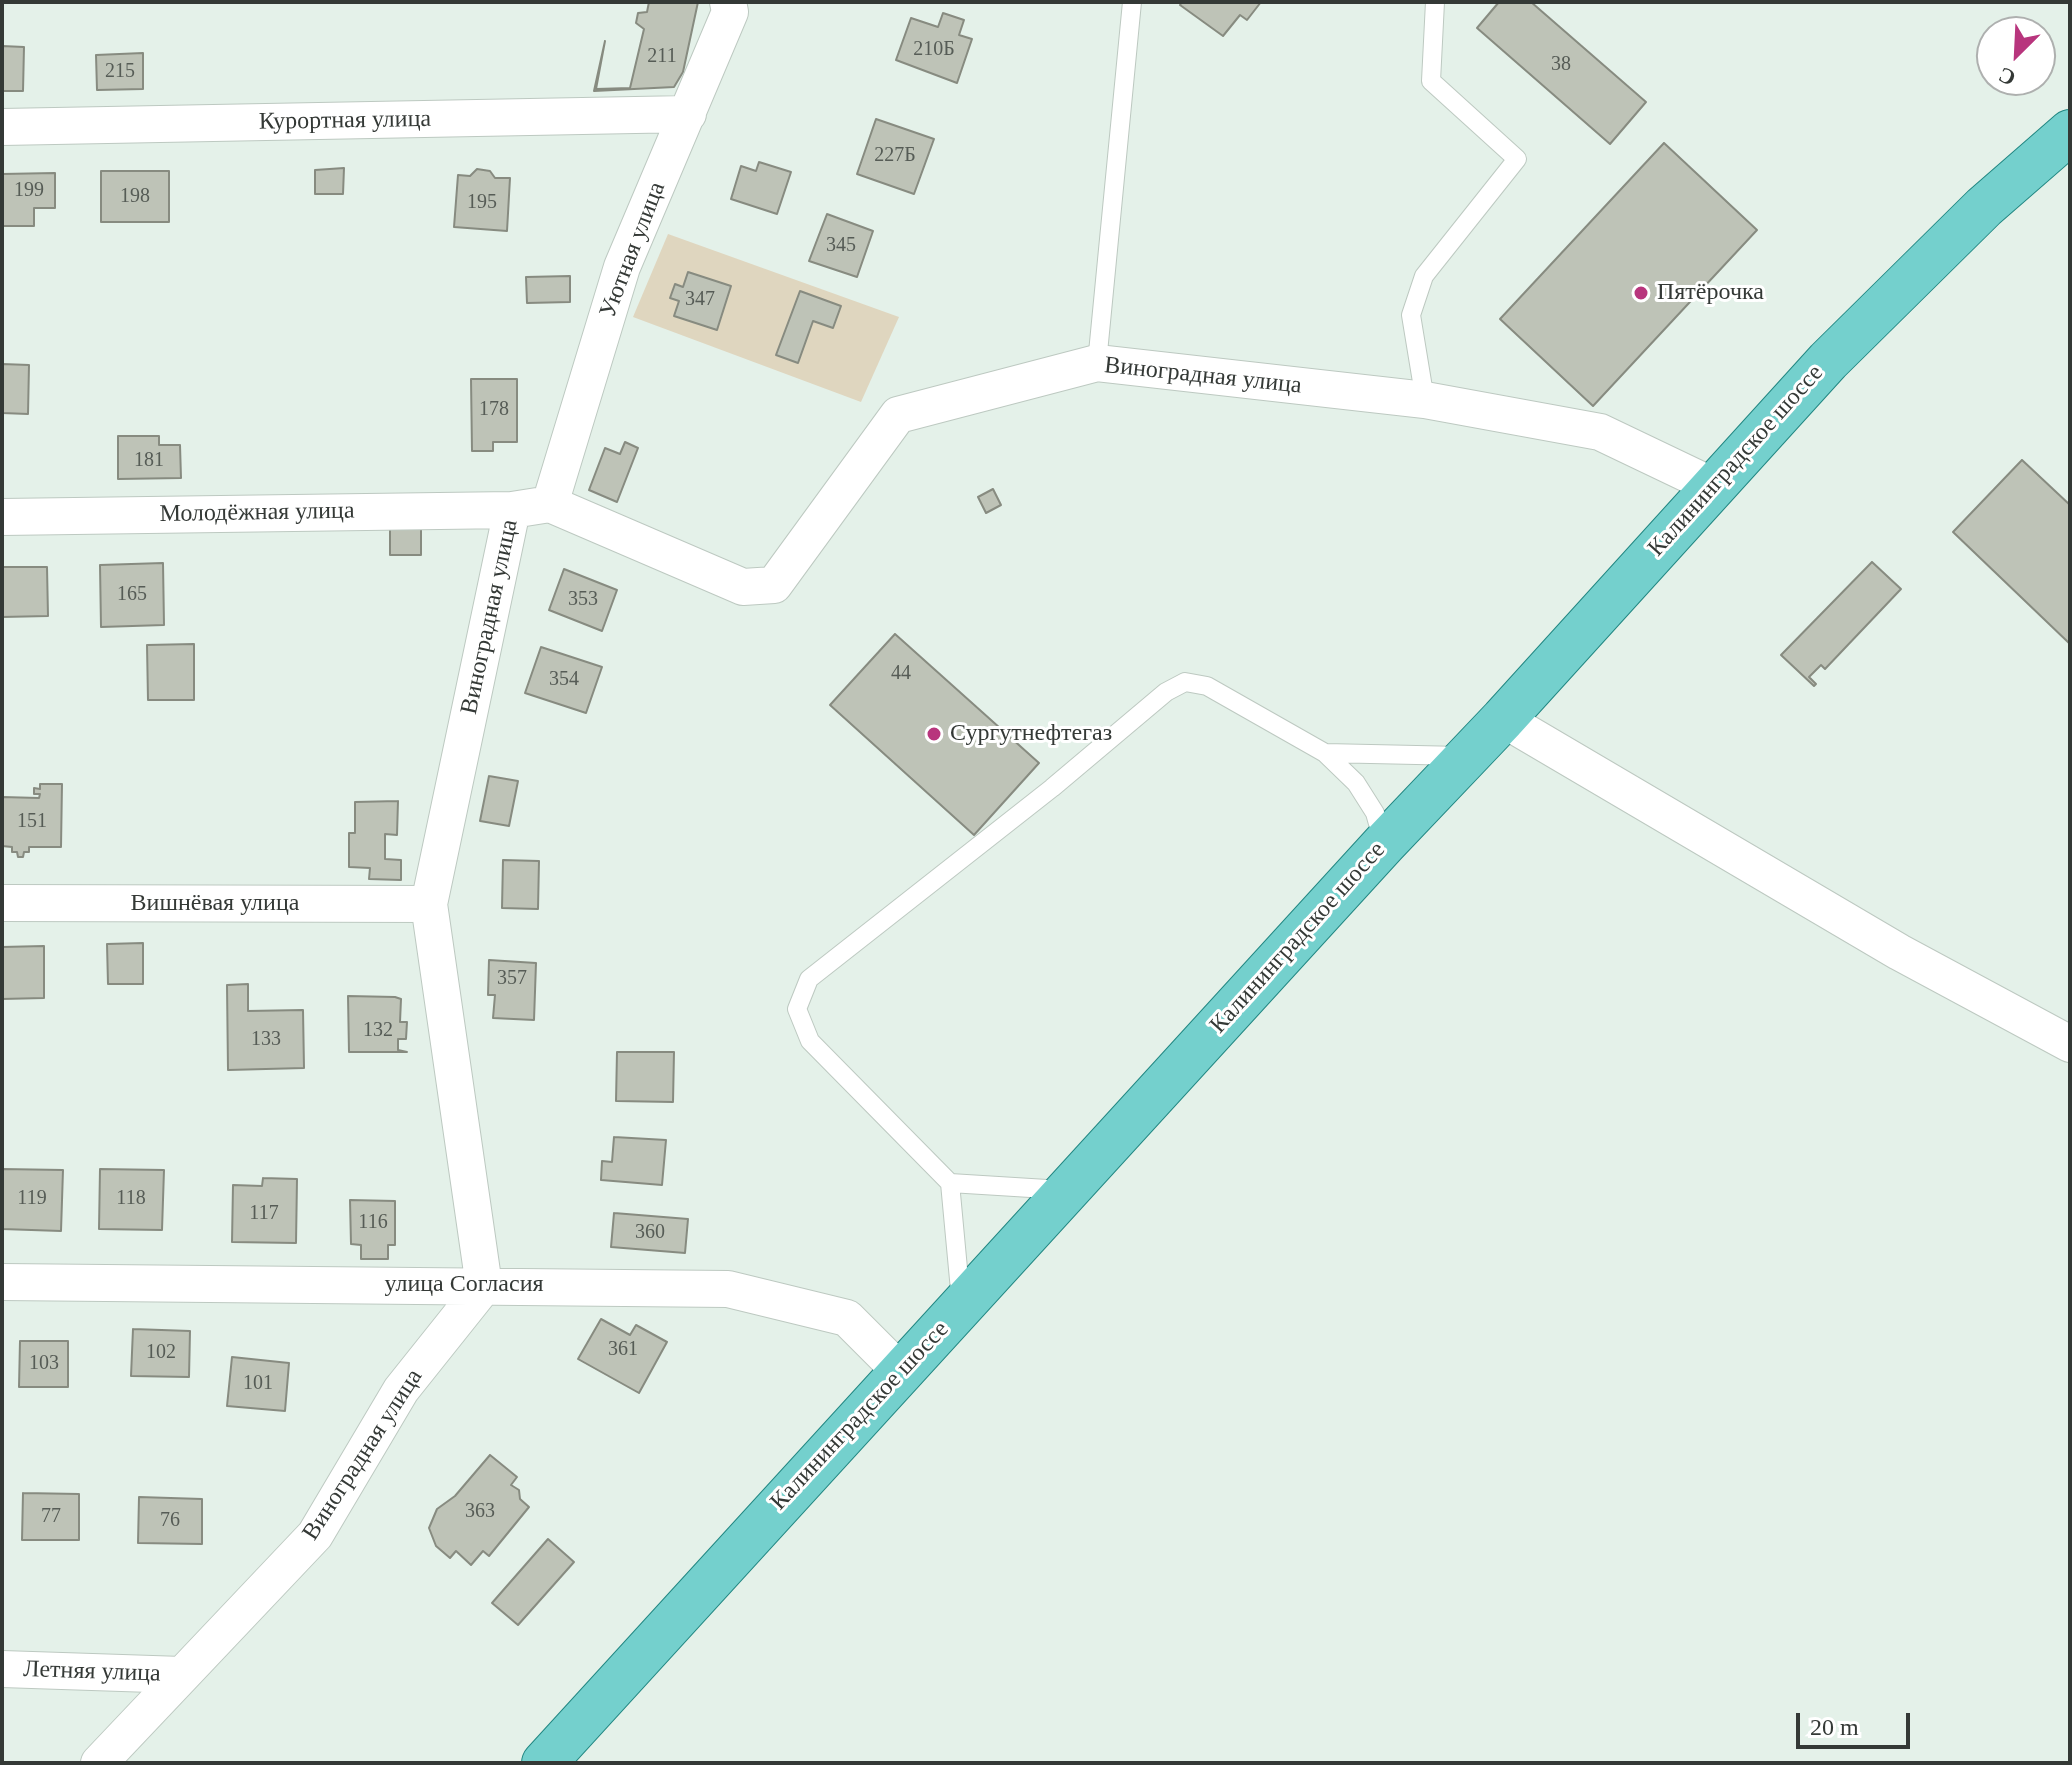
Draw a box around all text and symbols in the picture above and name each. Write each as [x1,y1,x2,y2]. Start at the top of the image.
north arrow [1976,16,2056,96]
house number: 210Б [913,38,955,62]
house number: 211 [647,45,677,69]
house number: 38 [1551,53,1571,77]
house number: 215 [105,60,135,84]
text: С [1995,62,2019,91]
street label: Курортная улица [259,105,431,137]
house number: 227Б [874,144,916,168]
street label: Уютная улица [594,178,672,322]
house number: 199 [14,179,44,203]
house number: 198 [120,185,150,209]
house number: 195 [467,191,497,215]
house number: 345 [826,234,856,258]
place label: Пятёрочка [1657,279,1764,307]
marker: Пятёрочка [1632,284,1650,302]
house number: 347 [685,288,715,312]
street label: Виноградная улица [1103,351,1303,401]
street label: Калининградское шоссе [1642,359,1830,563]
house number: 178 [479,398,509,422]
house number: 181 [134,449,164,473]
street label: Молодёжная улица [159,497,355,529]
street label: Виноградная улица [455,517,525,717]
house number: 165 [117,583,147,607]
house number: 353 [568,588,598,612]
house number: 44 [891,662,911,686]
house number: 354 [549,668,579,692]
place label: Сургутнефтегаз [950,720,1112,748]
marker: Сургутнефтегаз [925,725,943,743]
house number: 151 [17,810,47,834]
street label: Калининградское шоссе [1204,836,1392,1040]
street label: Вишнёвая улица [131,890,299,918]
house number: 357 [497,967,527,991]
house number: 132 [363,1019,393,1043]
house number: 133 [251,1028,281,1052]
house number: 119 [17,1187,47,1211]
house number: 118 [116,1187,146,1211]
house number: 117 [249,1202,279,1226]
house number: 116 [358,1211,388,1235]
house number: 360 [635,1221,665,1245]
street label: улица Согласия [384,1271,544,1299]
street label: Калининградское шоссе [765,1315,955,1517]
house number: 361 [608,1338,638,1362]
house number: 102 [146,1341,176,1365]
house number: 103 [29,1352,59,1376]
street label: Виноградная улица [297,1364,429,1546]
house number: 101 [243,1372,273,1396]
house number: 363 [465,1500,495,1524]
house number: 77 [41,1505,61,1529]
house number: 76 [160,1509,180,1533]
street label: Летняя улица [23,1655,161,1689]
scale bar [1800,1697,1914,1747]
text: 20 m [1810,1714,1859,1740]

